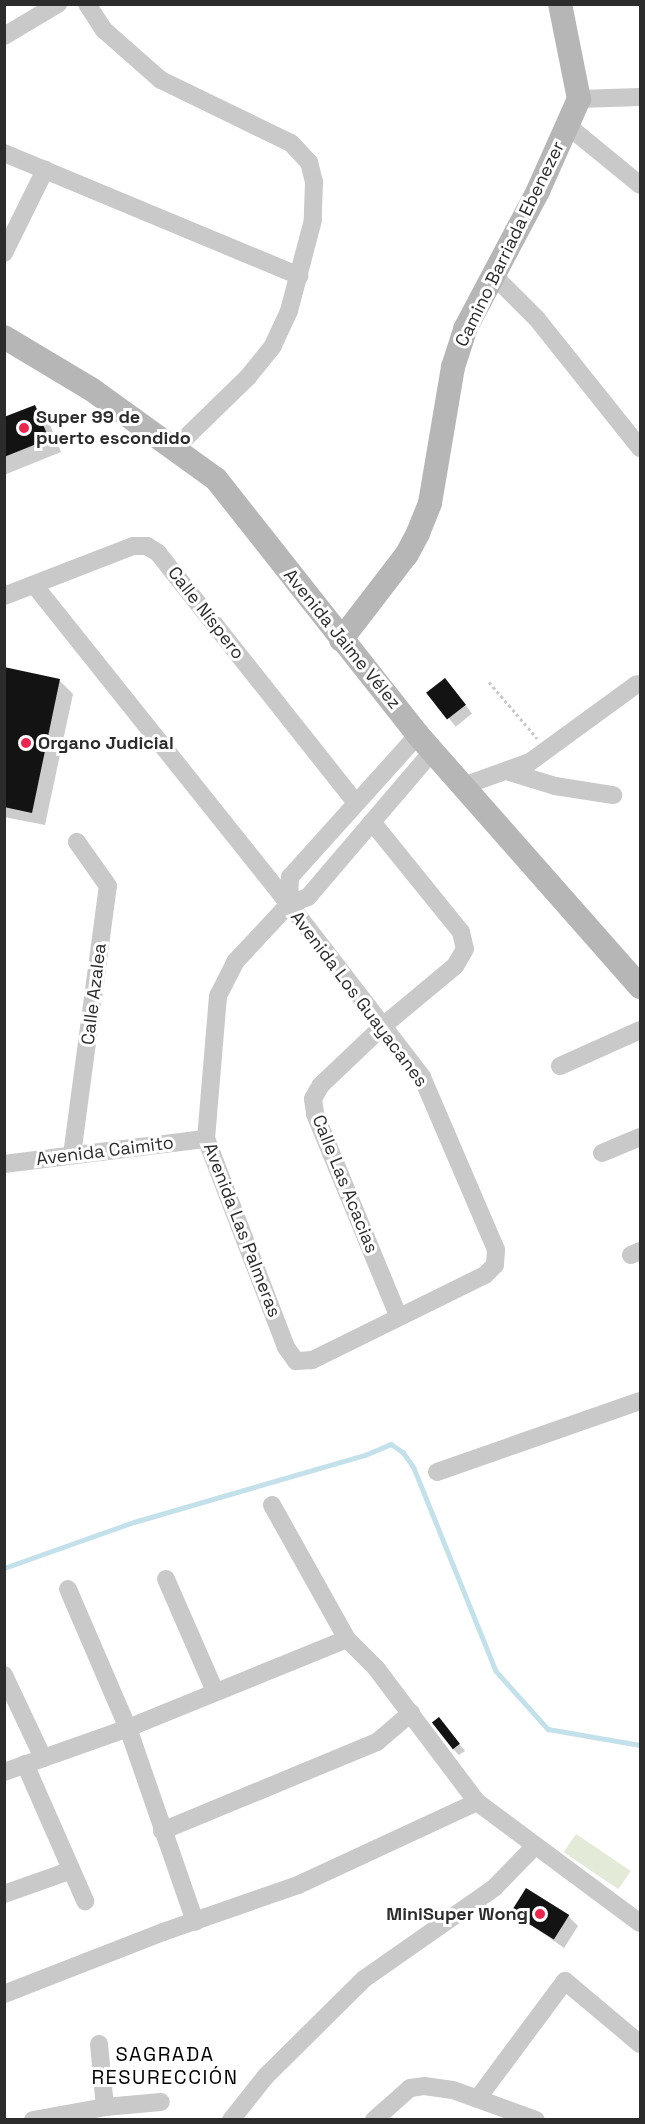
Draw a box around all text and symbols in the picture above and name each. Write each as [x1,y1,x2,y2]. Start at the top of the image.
street label: Camino Barriada Ebenezer [451,138,569,350]
place label: Super 99 de puerto escondido [36,407,191,450]
marker: Super 99 de puerto escondido [17,421,31,435]
street label: Calle Níspero [163,562,249,664]
street label: Avenida Jaime Vélez [279,565,405,713]
place label: Organo Judicial [38,732,174,754]
marker: Organo Judicial [19,736,33,750]
street label: Avenida Los Guayacanes [286,907,432,1091]
street label: Calle Azalea [77,942,111,1046]
street label: Calle Las Acacias [307,1112,383,1256]
street label: Avenida Caimito [35,1132,175,1170]
street label: Avenida Las Palmeras [199,1140,285,1320]
place label: MiniSuper Wong [386,1903,528,1925]
marker: MiniSuper Wong [533,1907,547,1921]
district label: SAGRADA RESURECCIÓN [91,2042,239,2089]

